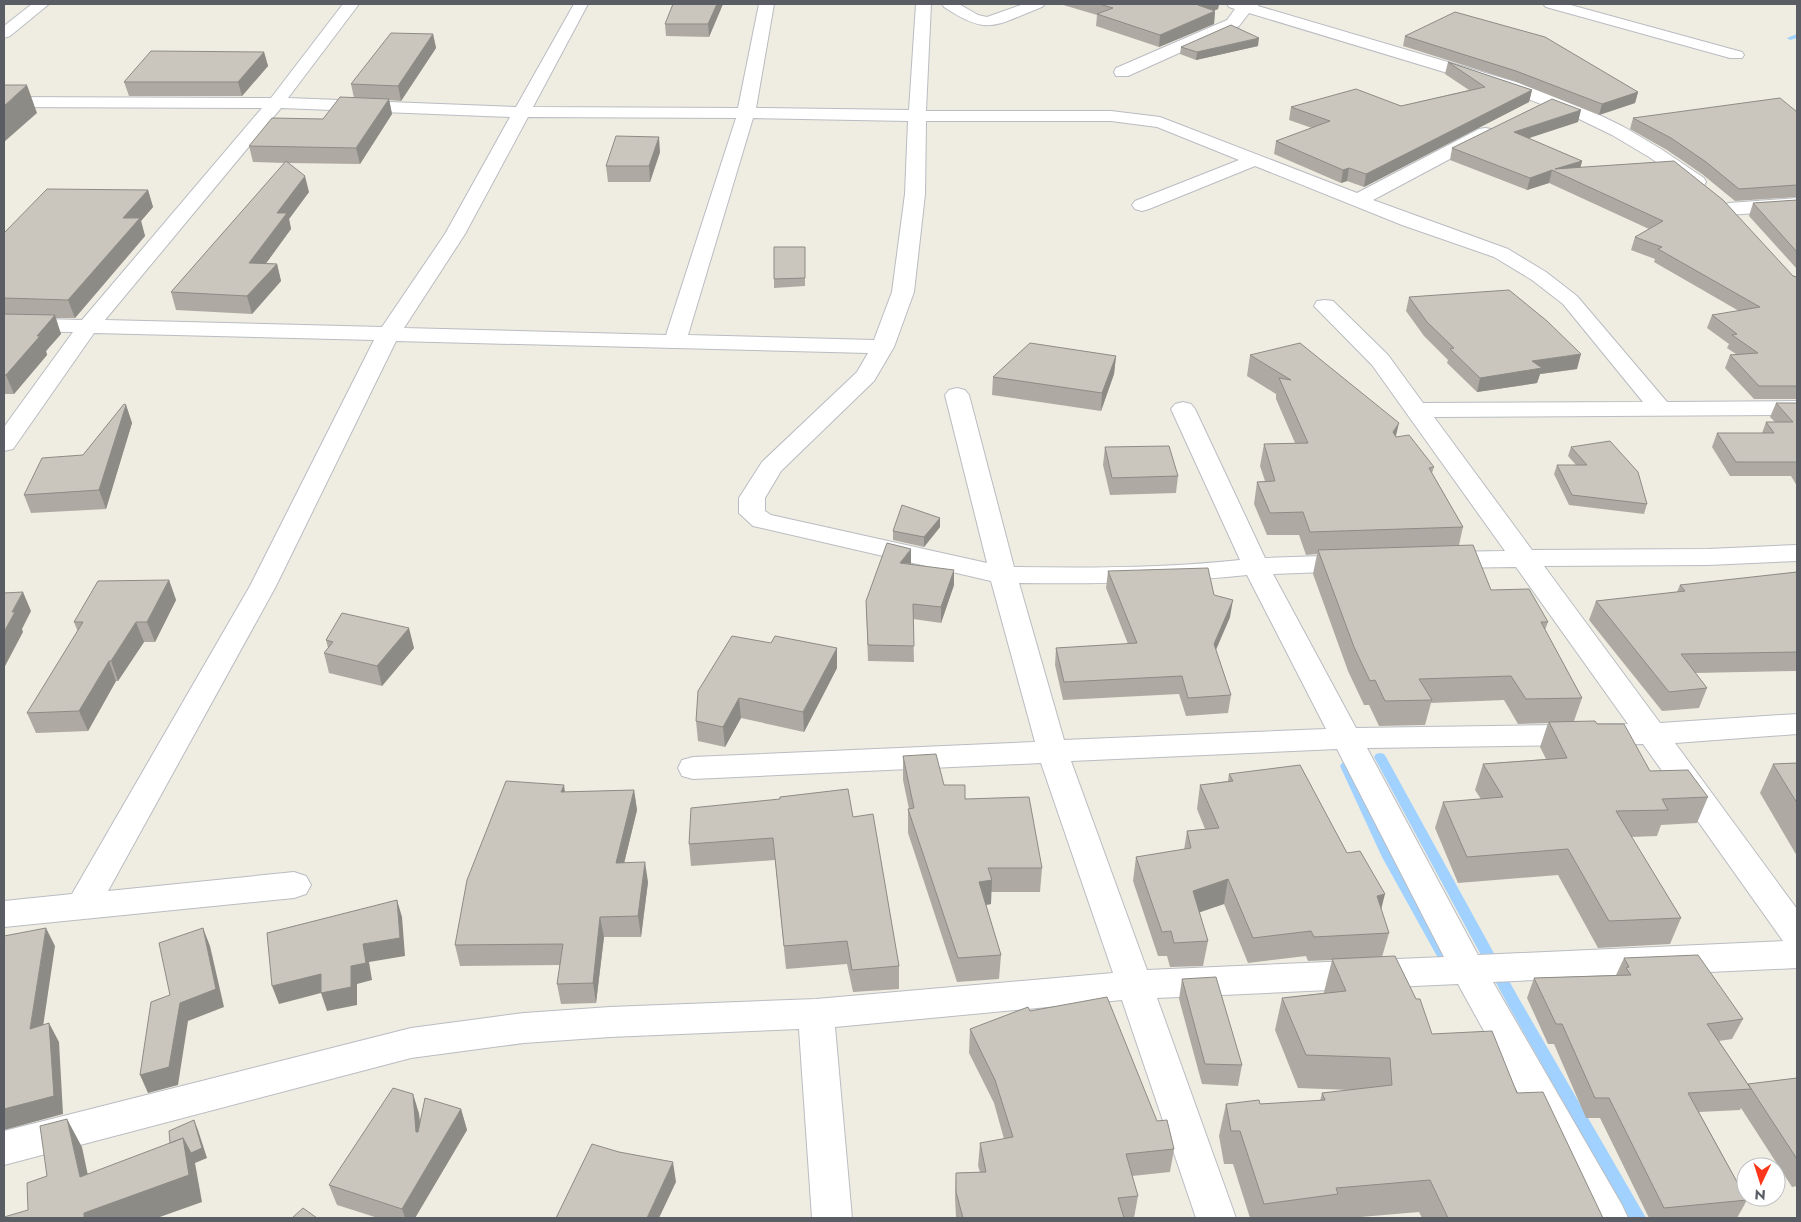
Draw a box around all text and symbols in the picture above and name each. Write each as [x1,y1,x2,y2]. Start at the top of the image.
north arrow [1736,1157,1786,1207]
text: N [1754,1185,1766,1205]

